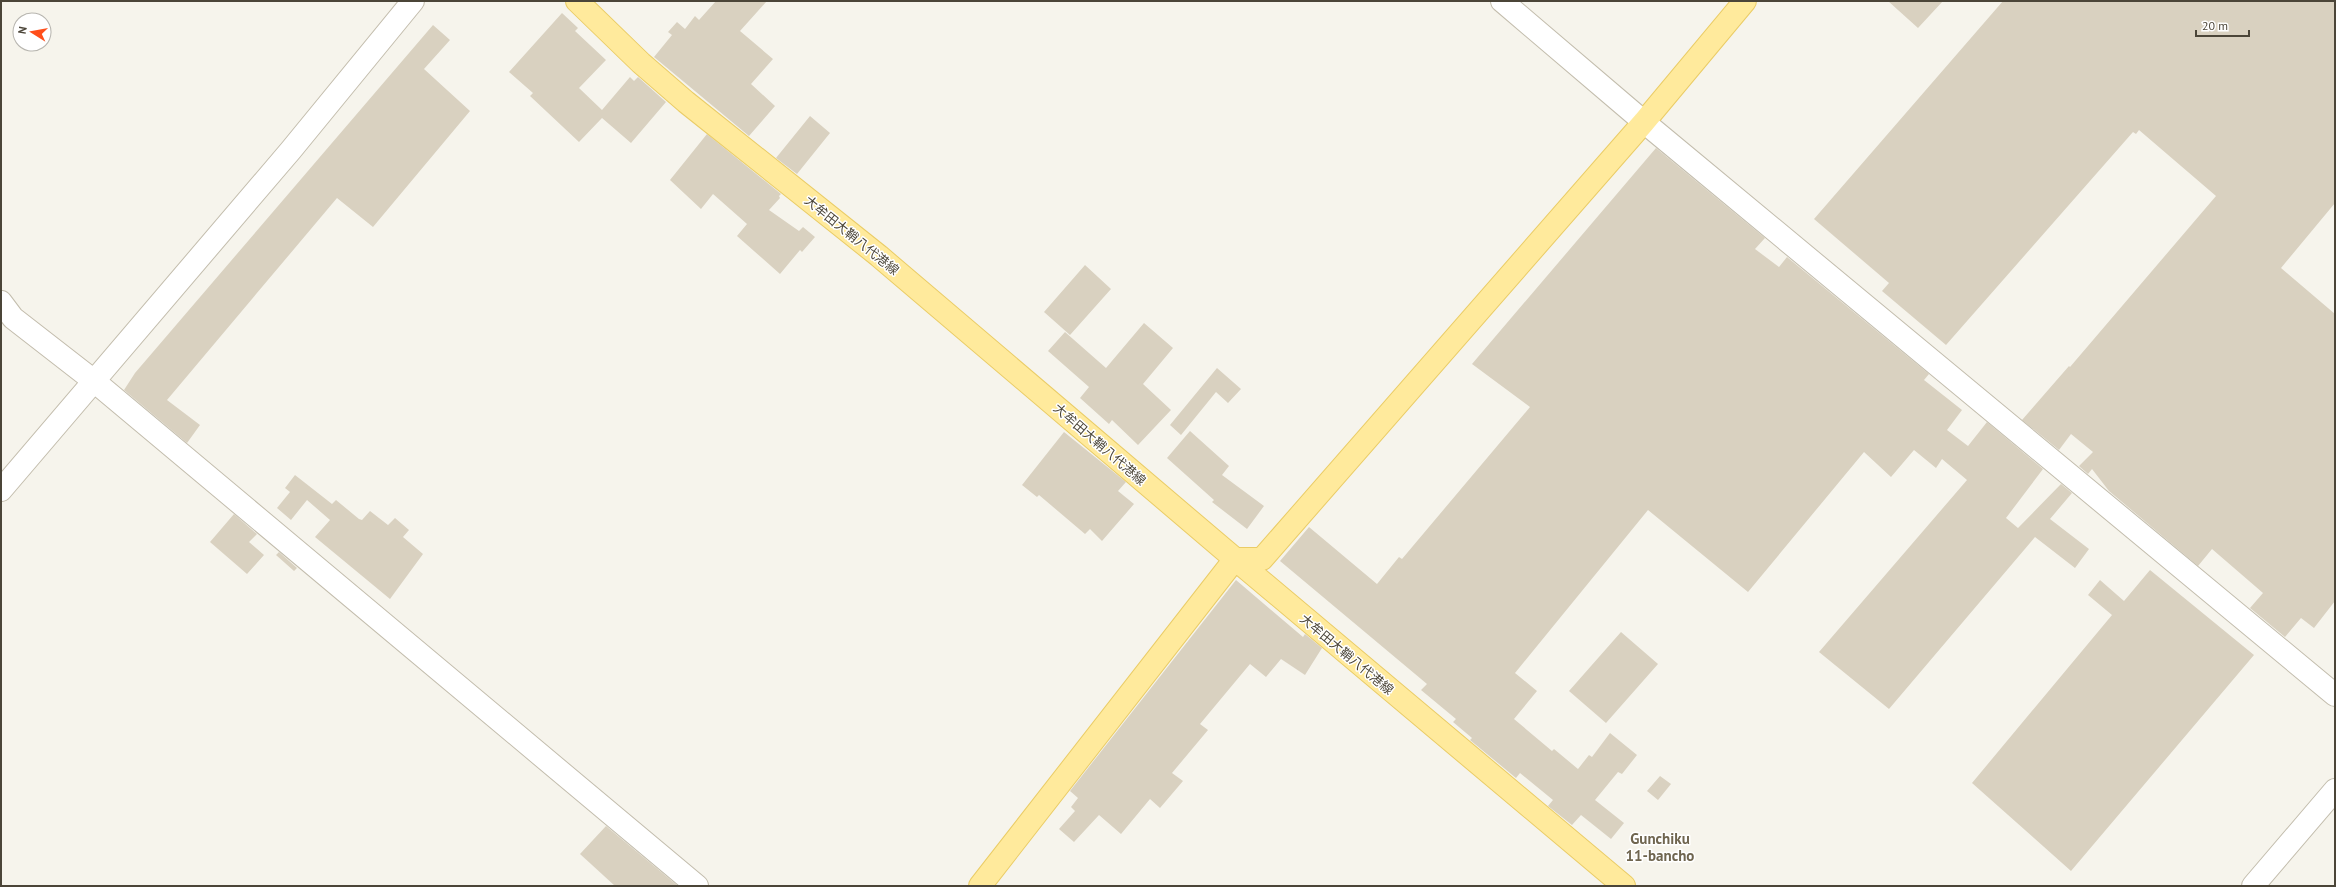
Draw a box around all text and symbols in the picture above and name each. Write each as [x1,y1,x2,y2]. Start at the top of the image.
north arrow [12,12,52,52]
scale bar [2196,12,2249,38]
text: 20 m [2202,18,2228,33]
text: N [15,25,30,35]
street label: 大牟田大鞘八代港線 [801,192,903,279]
street label: 大牟田大鞘八代港線 [1050,400,1149,489]
street label: 大牟田大鞘八代港線 [1296,610,1397,699]
district label: Gunchiku 11-bancho [1626,829,1694,865]

